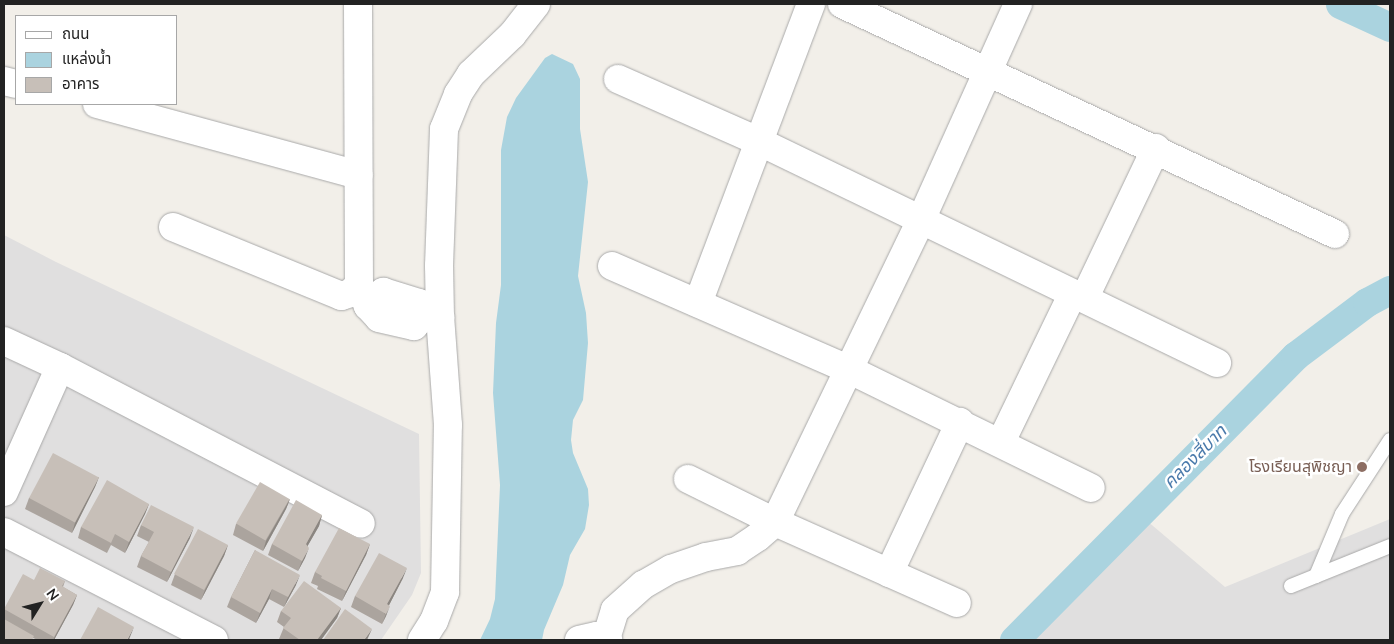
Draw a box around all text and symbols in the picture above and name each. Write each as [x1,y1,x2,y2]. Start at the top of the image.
legend [15,15,178,105]
text: ถนน [62,24,89,44]
text: แหล่งน้ำ [62,49,111,69]
text: อาคาร [62,74,99,94]
water label: คลองสี่บาท [1159,421,1231,493]
place label: โรงเรียนสุพิชญา [1249,457,1352,477]
marker: โรงเรียนสุพิชญา [1356,461,1368,473]
north arrow [15,579,65,629]
text: N [42,585,63,605]

